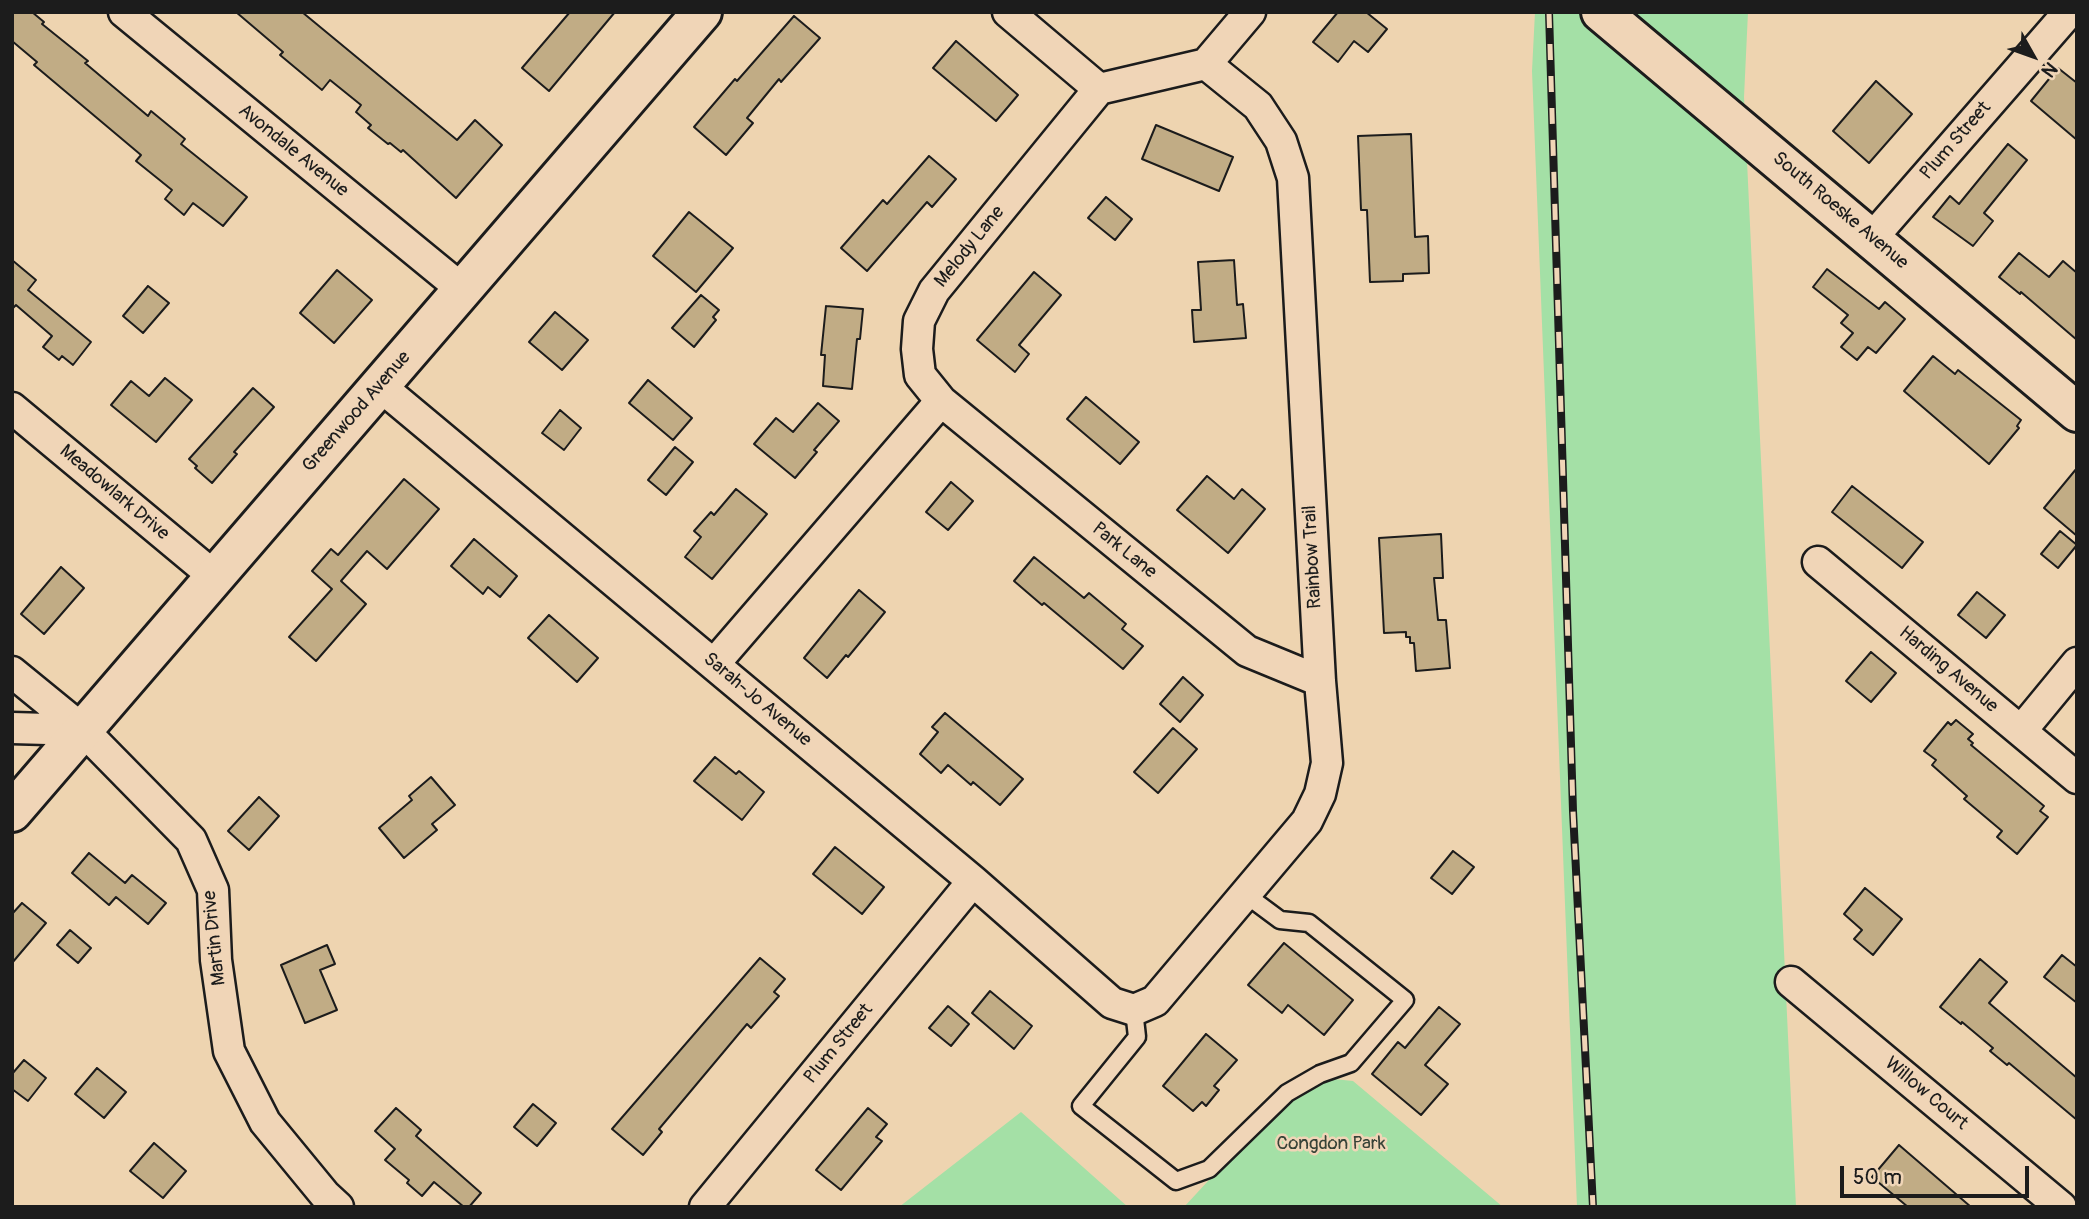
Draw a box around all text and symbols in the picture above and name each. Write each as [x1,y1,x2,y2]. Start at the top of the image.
north arrow [1998,21,2068,91]
text: N [2036,57,2062,82]
street label: Plum Street [1916,97,1996,185]
street label: Avondale Avenue [233,100,353,202]
street label: South Roeske Avenue [1767,147,1913,275]
street label: Melody Lane [930,202,1010,292]
street label: Greenwood Avenue [298,347,416,477]
street label: Meadowlark Drive [54,440,174,546]
street label: Rainbow Trail [1299,505,1327,609]
street label: Park Lane [1087,518,1161,584]
street label: Harding Avenue [1894,622,2002,718]
street label: Sarah-Jo Avenue [698,648,816,752]
street label: Martin Drive [199,889,231,987]
street label: Plum Street [800,999,878,1089]
street label: Willow Court [1880,1053,1972,1135]
park label: Congdon Park [1276,1133,1386,1155]
scale bar [1844,1152,2033,1196]
text: 50 m [1853,1164,1902,1191]

